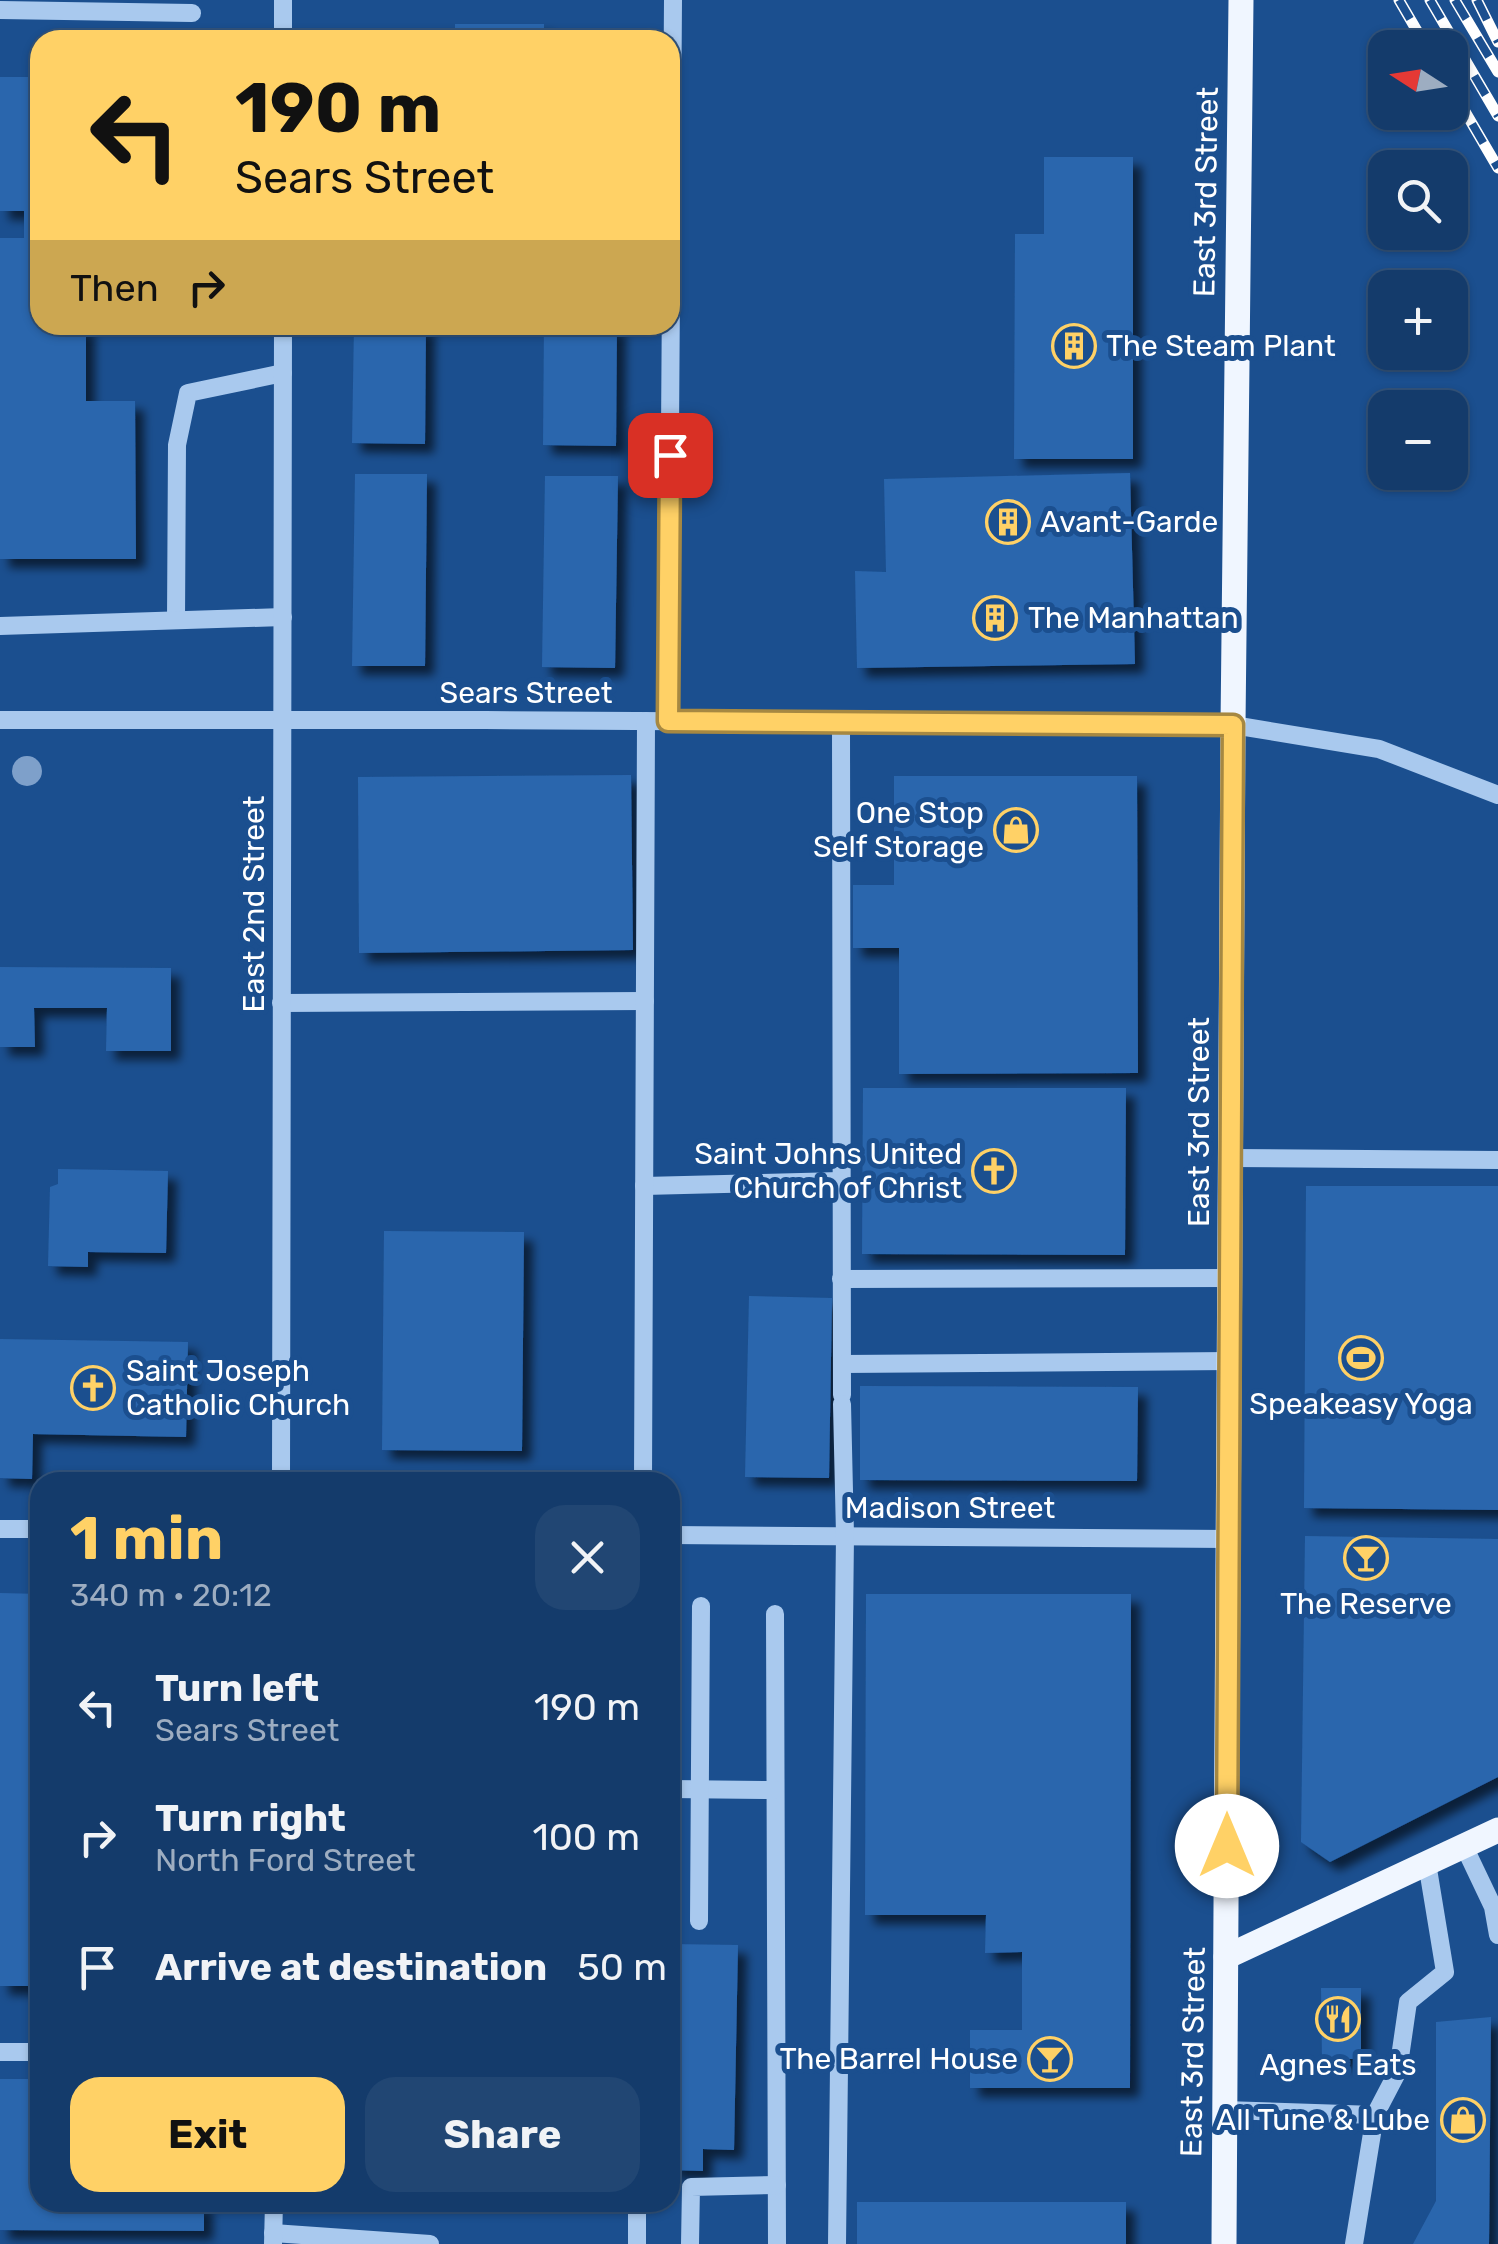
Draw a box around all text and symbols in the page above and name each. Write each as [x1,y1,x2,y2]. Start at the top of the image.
north arrow [1368,30,1468,130]
map controls [1368,30,1468,490]
text: 190 m [235,67,441,150]
icon: left [70,70,200,200]
street label: East 3rd Street [1186,86,1226,297]
button: search [1368,150,1468,250]
text: Sears Street [235,151,494,204]
icon: right [179,260,234,315]
text: Then [70,265,159,311]
button: + [1368,270,1468,370]
building icon: The Steam Plant [1051,323,1097,369]
place label: The Steam Plant [1106,328,1336,364]
button: − [1368,390,1468,490]
pin [628,413,713,498]
icon: arrive [643,428,698,483]
building icon: Avant-Garde [985,499,1031,545]
place label: Avant-Garde [1040,504,1218,540]
building icon: The Manhattan [972,595,1018,641]
place label: The Manhattan [1028,600,1239,636]
street label: Sears Street [440,675,613,711]
street label: East 2nd Street [236,795,272,1012]
place label: One Stop Self Storage [813,795,984,865]
shop icon: One Stop Self Storage [993,807,1039,853]
street label: East 3rd Street [1181,1017,1217,1227]
place label: Saint Johns United Church of Christ [694,1136,962,1206]
church icon: Saint Johns United Church of Christ [971,1148,1017,1194]
sports icon: Speakeasy Yoga [1338,1335,1384,1381]
place label: Saint Joseph Catholic Church [126,1353,350,1423]
church icon: Saint Joseph Catholic Church [70,1365,116,1411]
place label: Speakeasy Yoga [1249,1386,1473,1422]
street label: Madison Street [845,1490,1055,1526]
text: 1 min [70,1503,223,1574]
button: close [535,1505,640,1610]
bar icon: The Reserve [1343,1535,1389,1581]
text: 340 m · 20:12 [70,1576,272,1614]
place label: The Reserve [1280,1586,1452,1622]
text: Turn left [155,1665,319,1711]
icon: left [70,1680,125,1735]
text: 190 m [534,1684,640,1730]
text: Sears Street [155,1711,339,1749]
position arrow [1175,1794,1279,1898]
text: Turn right [155,1795,346,1841]
icon: right [70,1810,125,1865]
text: 100 m [532,1814,640,1860]
text: North Ford Street [155,1841,416,1879]
icon: arrive [70,1940,125,1995]
text: Arrive at destination [155,1944,547,1990]
text: 50 m [577,1944,667,1990]
street label: East 3rd Street [1173,1946,1213,2157]
restaurant icon: Agnes Eats [1315,1996,1361,2042]
bar icon: The Barrel House [1027,2036,1073,2082]
place label: The Barrel House [779,2041,1018,2077]
place label: Agnes Eats [1259,2047,1417,2083]
button: Exit [70,2077,345,2192]
button: Share [365,2077,640,2192]
shop icon: All Tune & Lube [1440,2097,1486,2143]
place label: All Tune & Lube [1216,2102,1430,2138]

